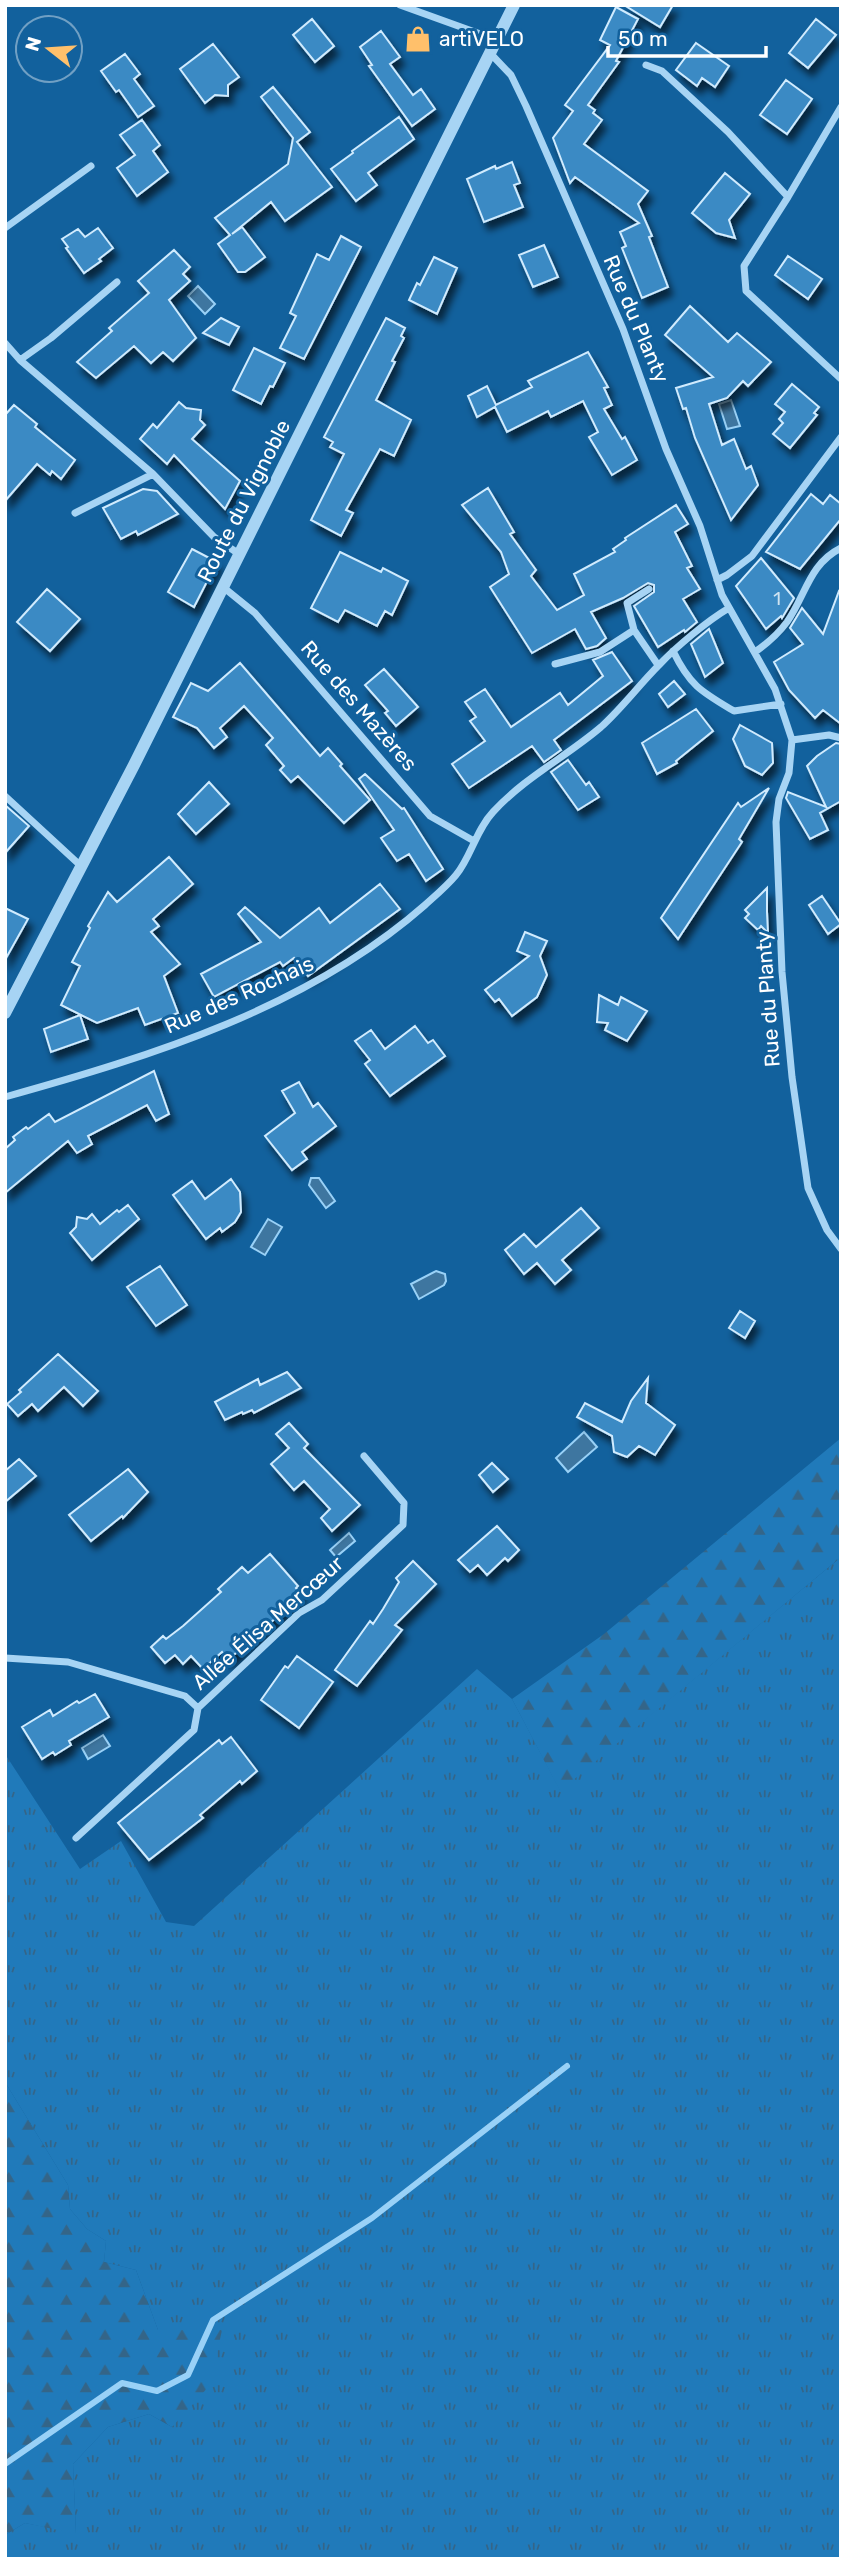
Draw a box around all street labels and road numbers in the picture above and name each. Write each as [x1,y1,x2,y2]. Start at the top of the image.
street label: Rue du Planty [598,251,675,387]
street label: Route du Vignoble [192,416,295,586]
street label: Rue des Mazères [296,635,423,776]
street label: Rue du Planty [750,930,785,1068]
street label: Rue des Rochais [160,950,317,1039]
street label: Allée Élisa Mercœur [187,1550,348,1695]

